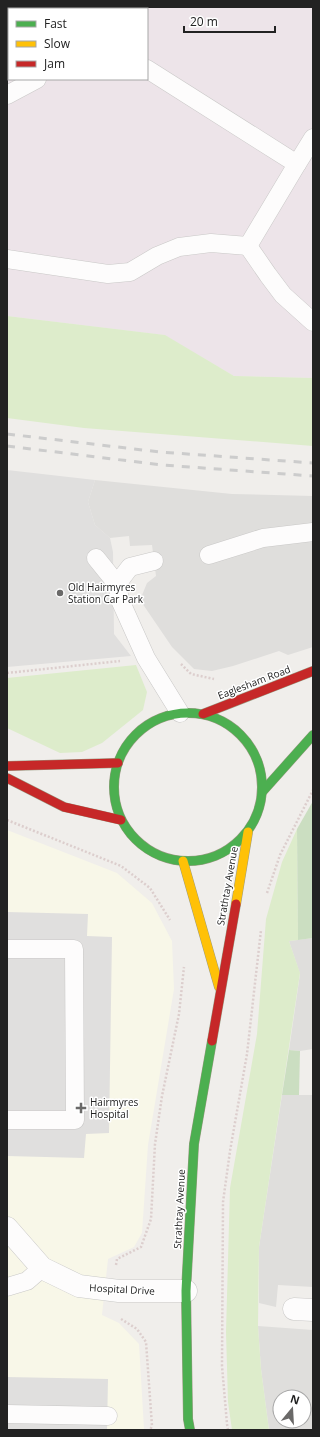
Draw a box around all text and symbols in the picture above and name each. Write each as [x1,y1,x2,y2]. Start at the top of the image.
legend [8,8,148,80]
scale bar [184,8,275,34]
text: 20 m [190,13,218,30]
text: Fast [44,15,67,32]
text: Slow [44,35,71,52]
text: Jam [43,55,65,72]
place label: Old Hairmyres Station Car Park [68,580,144,606]
marker: Old Hairmyres Station Car Park [55,588,65,598]
street label: Eaglesham Road [216,662,292,702]
street label: Strathtay Avenue [213,845,241,927]
place label: Hairmyres Hospital [90,1095,139,1121]
marker: Hairmyres Hospital [75,1102,87,1114]
street label: Strathtay Avenue [170,1168,188,1249]
street label: Hospital Drive [89,1280,155,1298]
north arrow [272,1389,312,1429]
text: N [289,1390,302,1408]

